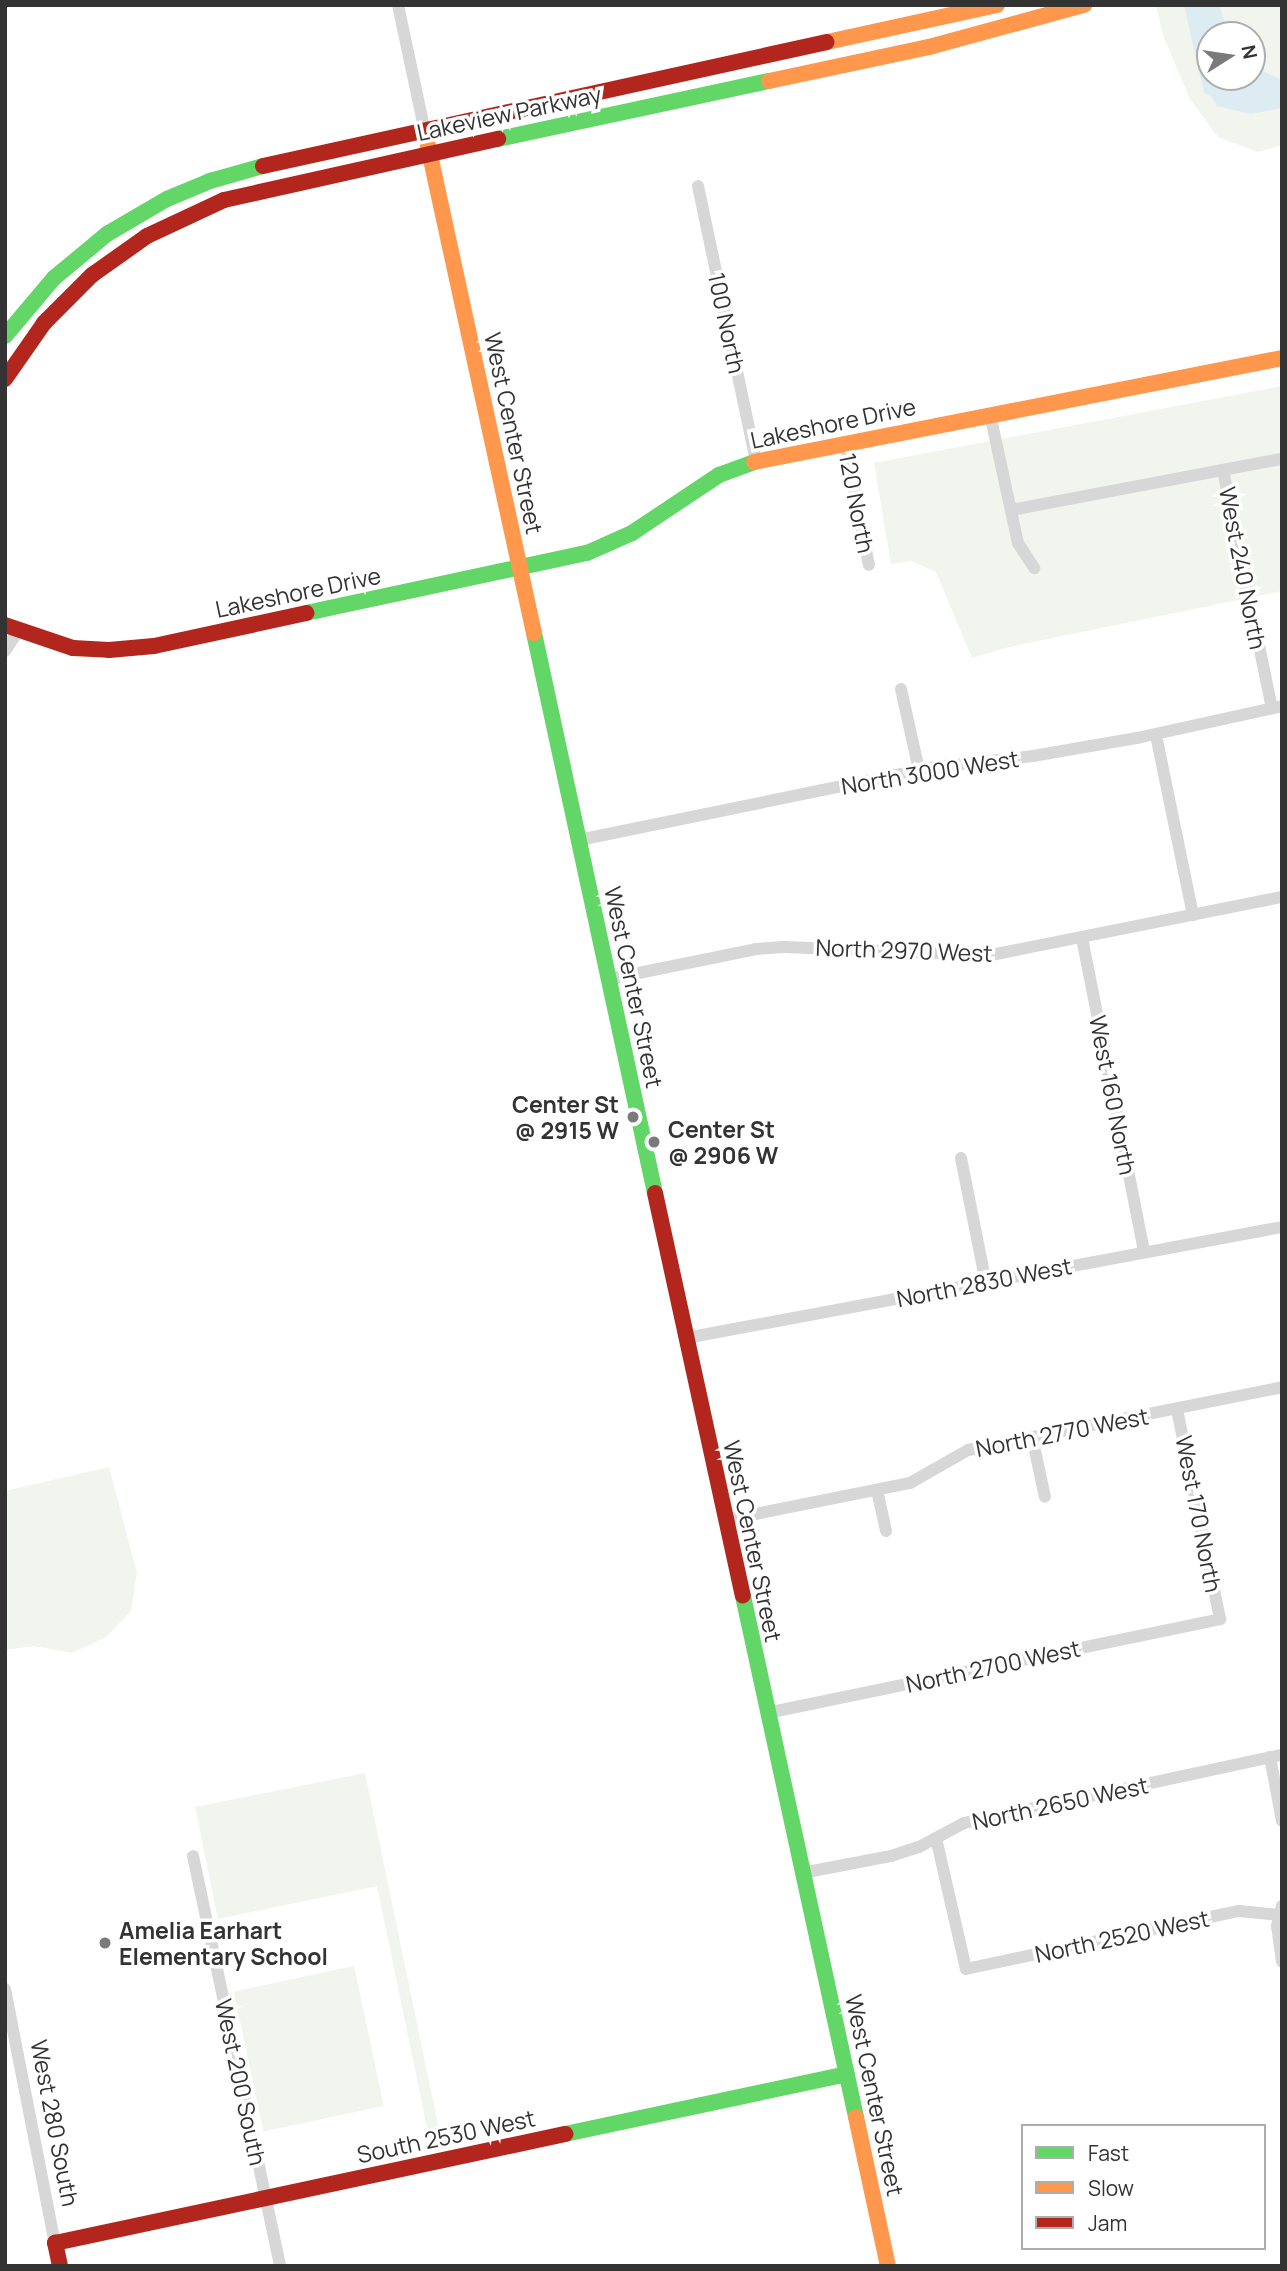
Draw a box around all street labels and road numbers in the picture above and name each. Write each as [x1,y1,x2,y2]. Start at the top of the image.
street label: Lakeview Parkway [414,80,604,146]
street label: 100 North [703,270,751,376]
street label: West Center Street [479,330,549,536]
street label: Lakeshore Drive [748,392,918,454]
street label: 120 North [834,451,880,555]
street label: West 240 North [1214,484,1272,652]
street label: Lakeshore Drive [213,561,383,623]
street label: North 3000 West [839,744,1021,800]
street label: West Center Street [599,884,669,1090]
street label: North 2970 West [815,933,993,967]
street label: West 160 North [1084,1013,1142,1177]
street label: North 2830 West [894,1251,1074,1313]
street label: North 2770 West [973,1402,1151,1462]
street label: West 170 North [1170,1433,1228,1595]
street label: West Center Street [718,1438,788,1644]
street label: North 2700 West [903,1634,1083,1698]
street label: North 2650 West [969,1771,1151,1835]
street label: North 2520 West [1032,1904,1212,1968]
street label: West Center Street [840,1992,910,2198]
street label: West 200 South [210,1996,272,2168]
street label: West 280 South [25,2037,85,2209]
street label: South 2530 West [354,2104,538,2168]

